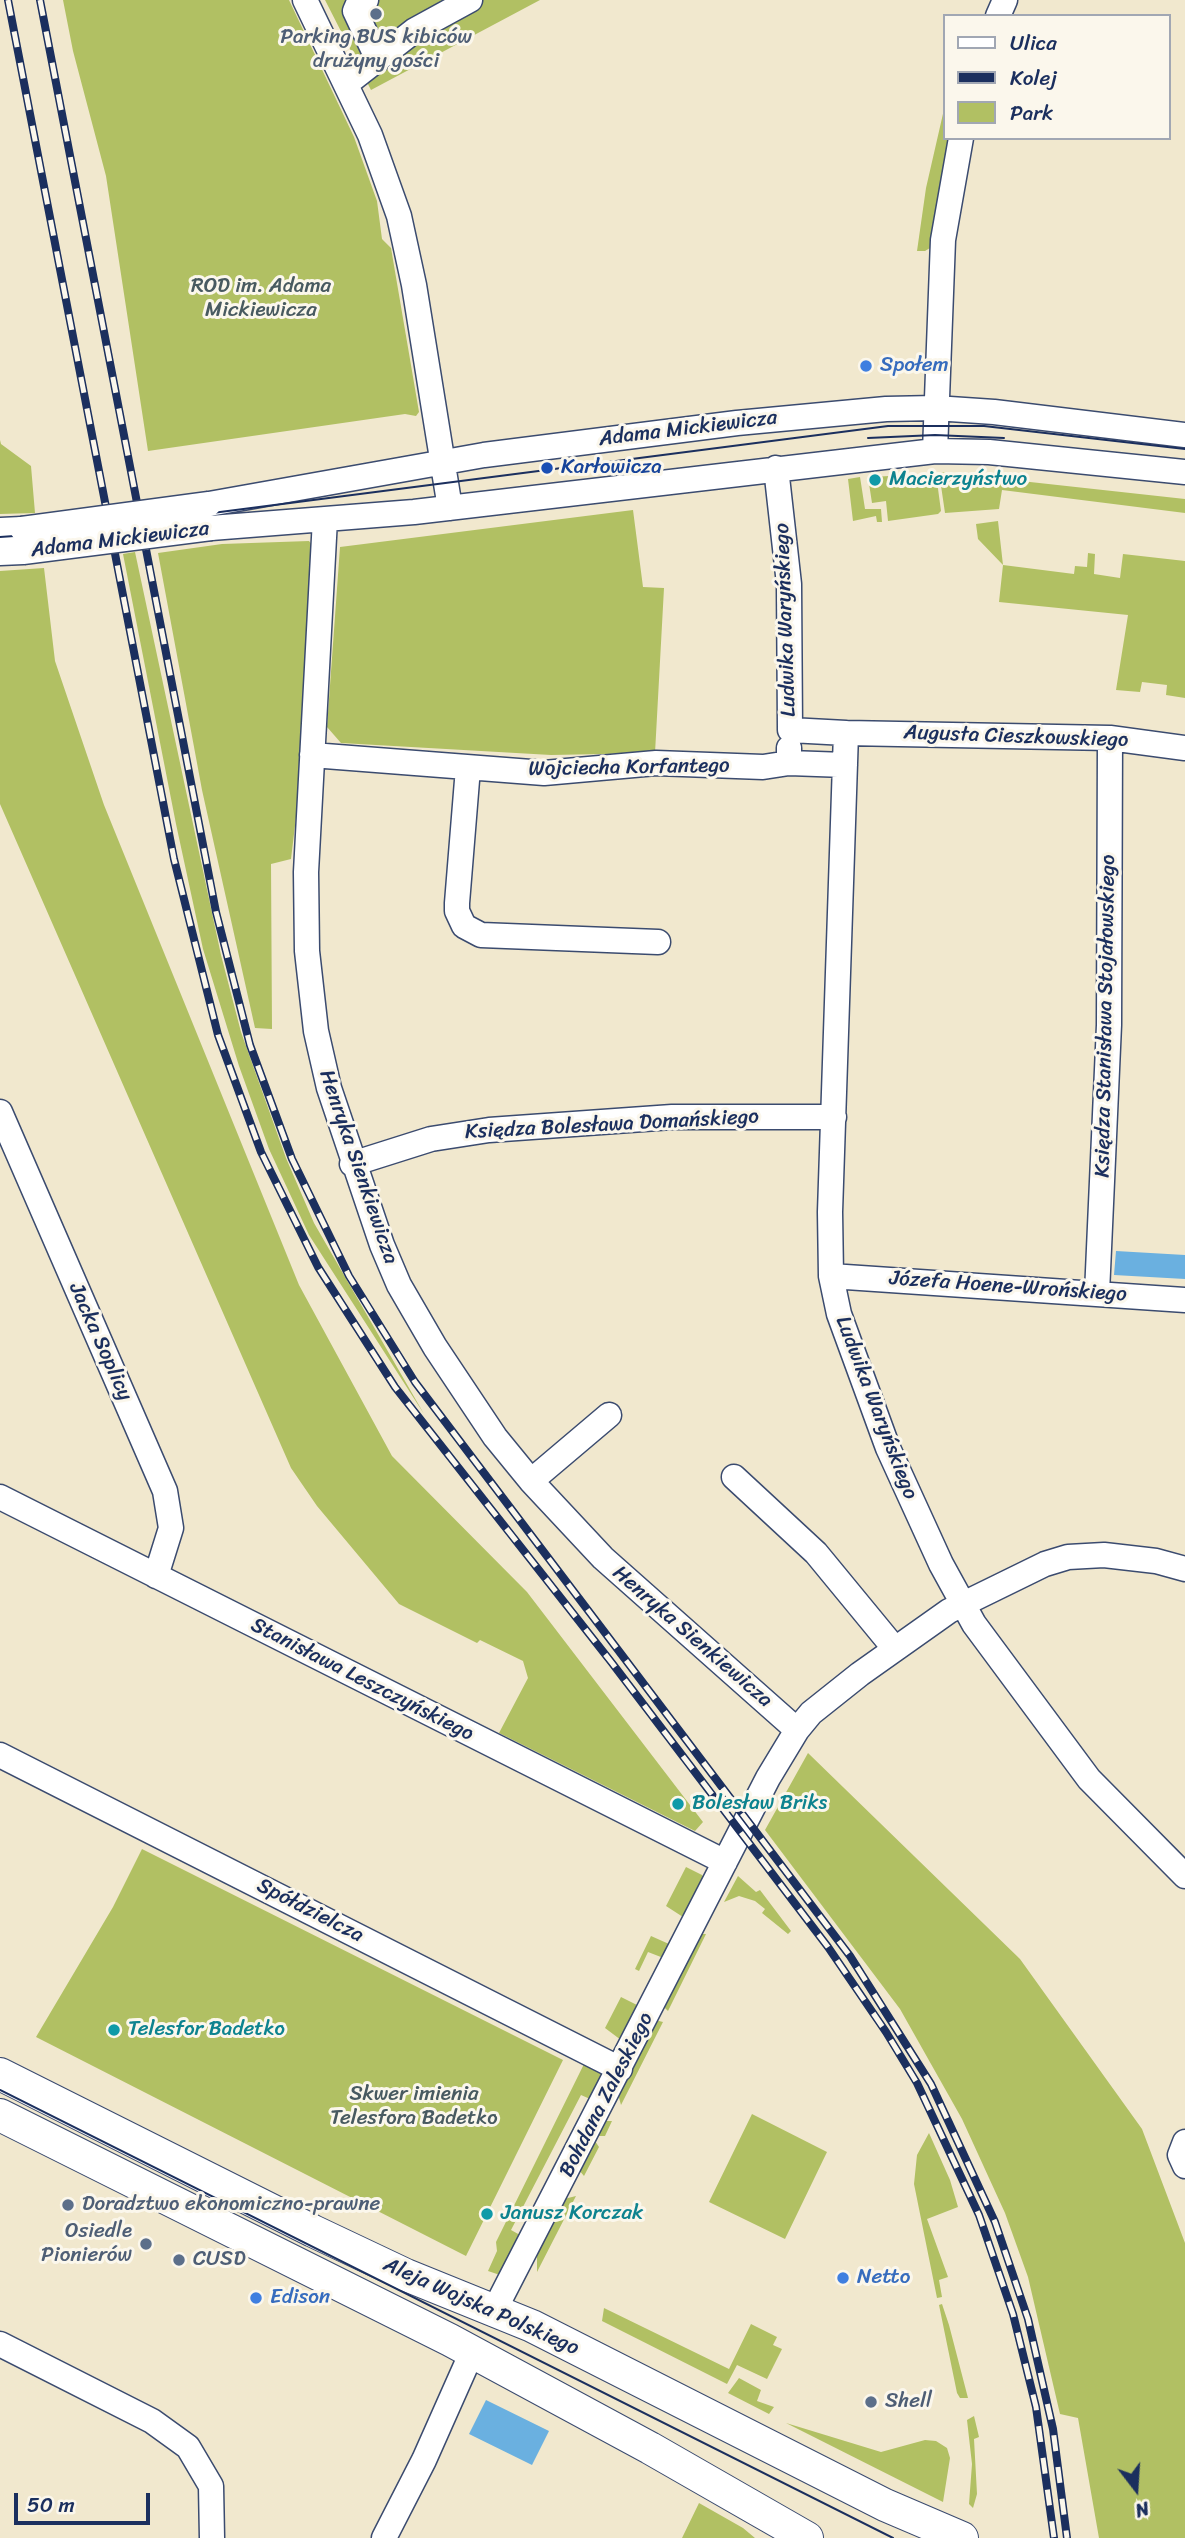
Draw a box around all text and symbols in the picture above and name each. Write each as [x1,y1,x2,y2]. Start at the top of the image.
marker: Parking BUS kibiców drużyny gości [368,6,384,22]
legend [944,14,1171,140]
text: Ulica [1010,24,1057,62]
place label: Parking BUS kibiców drużyny gości [280,25,472,75]
text: Kolej [1010,59,1057,97]
text: Park [1010,94,1053,132]
park label: ROD im. Adama Mickiewicza [191,274,331,324]
place label: Społem [880,353,949,379]
marker: Społem [858,358,874,374]
street label: Adama Mickiewicza [597,406,779,452]
place label: Karłowicza [561,455,662,481]
marker: Karłowicza [539,460,555,476]
place label: Macierzyństwo [889,467,1027,493]
marker: Macierzyństwo [867,472,883,488]
street label: Adama Mickiewicza [29,517,211,563]
street label: Ludwika Waryńskiego [770,523,802,717]
street label: Augusta Cieszkowskiego [903,720,1129,754]
street label: Wojciecha Korfantego [528,754,730,782]
street label: Księdza Stanisława Stojałowskiego [1091,854,1121,1178]
street label: Henryka Sienkiewicza [313,1067,403,1267]
street label: Księdza Bolesława Domańskiego [464,1105,760,1145]
street label: Józefa Hoene-Wrońskiego [888,1266,1128,1308]
street label: Jacka Soplicy [63,1279,137,1405]
street label: Ludwika Waryńskiego [829,1313,923,1503]
street label: Henryka Sienkiewicza [607,1561,777,1713]
street label: Stanisława Leszczyńskiego [246,1613,478,1747]
place label: Bolesław Briks [692,1791,827,1817]
marker: Bolesław Briks [670,1796,686,1812]
street label: Spółdzielcza [252,1873,368,1949]
street label: Bohdana Zaleskiego [555,2008,659,2182]
place label: Telesfor Badetko [128,2017,285,2043]
marker: Telesfor Badetko [106,2022,122,2038]
park label: Skwer imienia Telesfora Badetko [330,2082,498,2132]
place label: Doradztwo ekonomiczno-prawne [82,2192,380,2218]
marker: Doradztwo ekonomiczno-prawne [60,2197,76,2213]
place label: Janusz Korczak [501,2201,643,2227]
marker: Janusz Korczak [479,2206,495,2222]
place label: Osiedle Pionierów [41,2219,132,2269]
marker: Osiedle Pionierów [138,2236,154,2252]
place label: CUSD [193,2247,246,2273]
marker: CUSD [171,2252,187,2268]
street label: Aleja Wojska Polskiego [379,2253,583,2361]
place label: Netto [857,2265,910,2291]
marker: Netto [835,2270,851,2286]
place label: Edison [270,2285,330,2311]
marker: Edison [248,2290,264,2306]
place label: Shell [885,2389,932,2415]
marker: Shell [863,2394,879,2410]
north arrow [1101,2454,1171,2524]
scale bar [18,2478,154,2522]
text: 50 m [27,2486,75,2524]
text: N [1131,2492,1153,2527]

